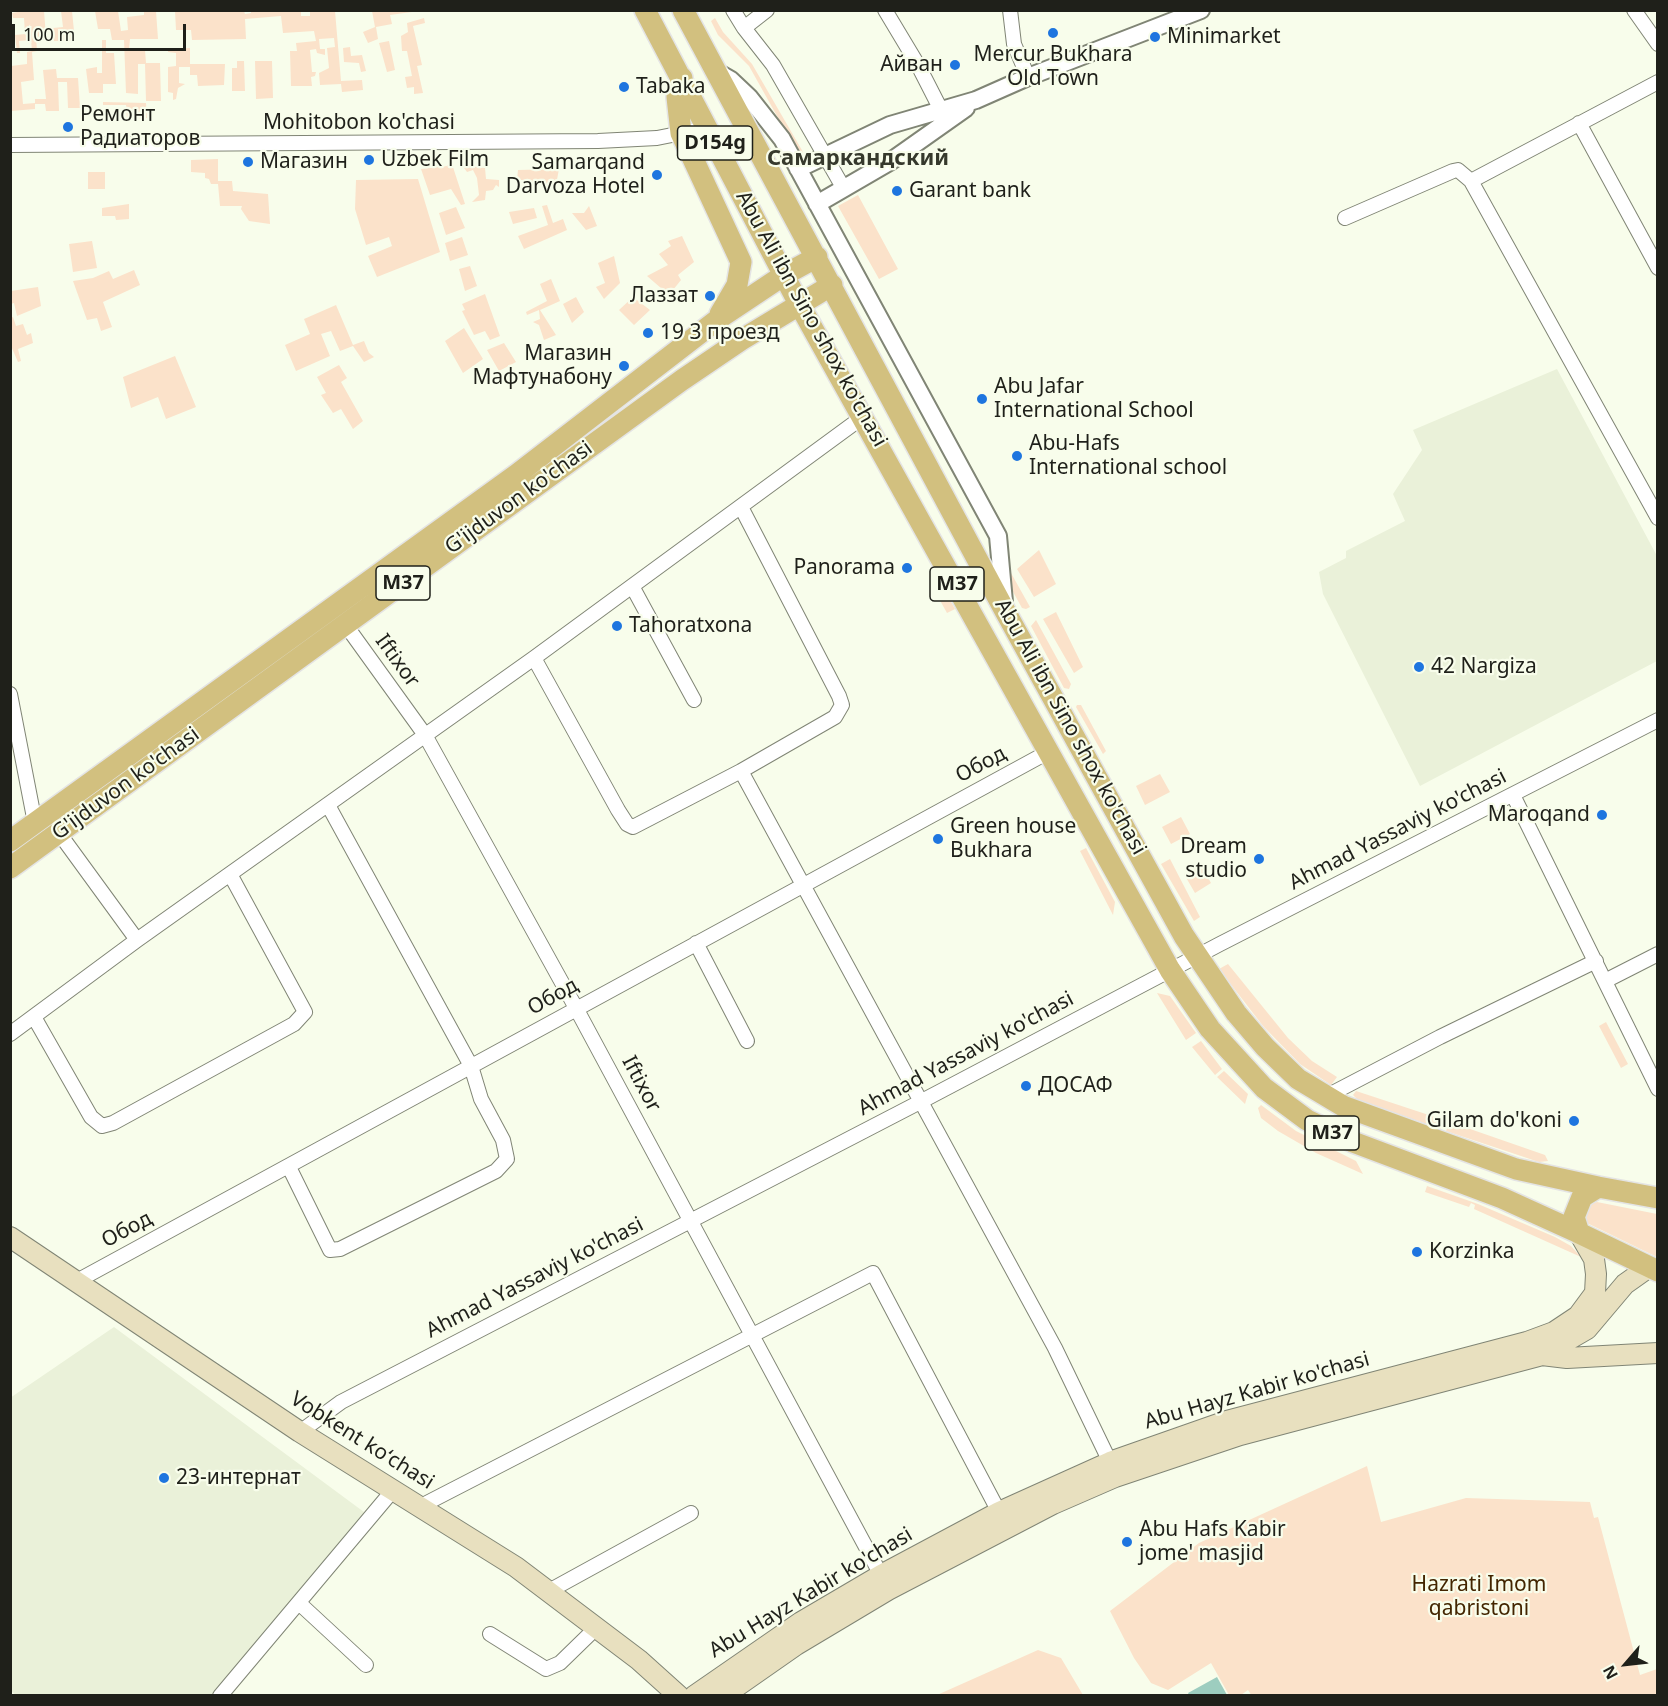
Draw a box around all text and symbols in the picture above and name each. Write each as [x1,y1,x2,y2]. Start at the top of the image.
scale bar [15,12,189,50]
text: 100 m [23,22,75,46]
place label: Minimarket [1167,24,1281,50]
marker: Mercur Bukhara Old Town [1046,26,1060,40]
marker: Minimarket [1148,30,1162,44]
place label: Mercur Bukhara Old Town [974,42,1132,92]
place label: Айван [880,52,943,78]
marker: Айван [948,58,962,72]
place label: Tabaka [636,74,705,100]
marker: Tabaka [617,80,631,94]
place label: Ремонт Радиаторов [80,102,200,152]
street label: Mohitobon ko'chasi [263,110,455,136]
marker: Ремонт Радиаторов [61,120,75,134]
road number: D154g [678,126,752,160]
district label: Самаркандский [767,146,949,172]
place label: Uzbek Film [381,147,489,173]
place label: Магазин [260,149,348,175]
place label: Samarqand Darvoza Hotel [506,150,645,200]
marker: Uzbek Film [362,153,376,167]
marker: Магазин [241,155,255,169]
marker: Samarqand Darvoza Hotel [650,168,664,182]
place label: Garant bank [909,178,1031,204]
marker: Garant bank [890,184,904,198]
street label: Abu Ali ibn Sino shox ko'chasi [730,187,892,451]
place label: Лаззат [630,283,698,309]
marker: Лаззат [703,289,717,303]
place label: 19 3 проезд [660,320,779,346]
marker: 19 3 проезд [641,326,655,340]
place label: Магазин Мафтунабону [472,341,612,391]
marker: Магазин Мафтунабону [617,359,631,373]
place label: Abu Jafar International School [994,374,1194,424]
marker: Abu Jafar International School [975,392,989,406]
place label: Abu-Hafs International school [1029,431,1227,481]
street label: G'ijduvon ko'chasi [440,436,598,560]
marker: Abu-Hafs International school [1010,449,1024,463]
place label: Panorama [793,555,895,581]
marker: Panorama [900,561,914,575]
road number: M37 [376,566,430,600]
road number: M37 [930,567,984,601]
street label: Abu Ali ibn Sino shox ko'chasi [989,595,1151,859]
place label: Tahoratxona [629,613,752,639]
marker: Tahoratxona [610,619,624,633]
street label: Iftixor [369,630,425,692]
place label: 42 Nargiza [1431,654,1537,680]
marker: 42 Nargiza [1412,660,1426,674]
street label: G'ijduvon ko'chasi [47,722,205,846]
street label: Обод [951,741,1011,789]
street label: Ahmad Yassaviy ko'chasi [1285,764,1511,896]
place label: Maroqand [1488,802,1590,828]
marker: Maroqand [1595,808,1609,822]
place label: Green house Bukhara [950,814,1076,864]
marker: Green house Bukhara [931,832,945,846]
place label: Dream studio [1180,834,1247,884]
marker: Dream studio [1252,852,1266,866]
street label: Обод [523,973,583,1021]
street label: Ahmad Yassaviy ko'chasi [854,986,1078,1122]
street label: Iftixor [616,1052,666,1116]
place label: ДОСАФ [1038,1073,1113,1099]
marker: ДОСАФ [1019,1079,1033,1093]
place label: Gilam do'koni [1427,1108,1562,1134]
marker: Gilam do'koni [1567,1114,1581,1128]
road number: M37 [1305,1116,1359,1150]
street label: Обод [97,1206,157,1254]
street label: Ahmad Yassaviy ko'chasi [422,1212,648,1344]
place label: Korzinka [1429,1239,1515,1265]
marker: Korzinka [1410,1245,1424,1259]
street label: Abu Hayz Kabir ko'chasi [1142,1347,1372,1435]
street label: Vobkent koʻchasi [285,1387,439,1495]
place label: 23-интернат [176,1465,301,1491]
marker: 23-интернат [157,1471,171,1485]
place label: Abu Hafs Kabir jome' masjid [1139,1517,1286,1567]
street label: Abu Hayz Kabir ko'chasi [705,1522,917,1664]
marker: Abu Hafs Kabir jome' masjid [1120,1535,1134,1549]
park label: Hazrati Imom qabristoni [1412,1572,1546,1622]
north arrow [1596,1634,1656,1694]
text: N [1597,1662,1623,1683]

